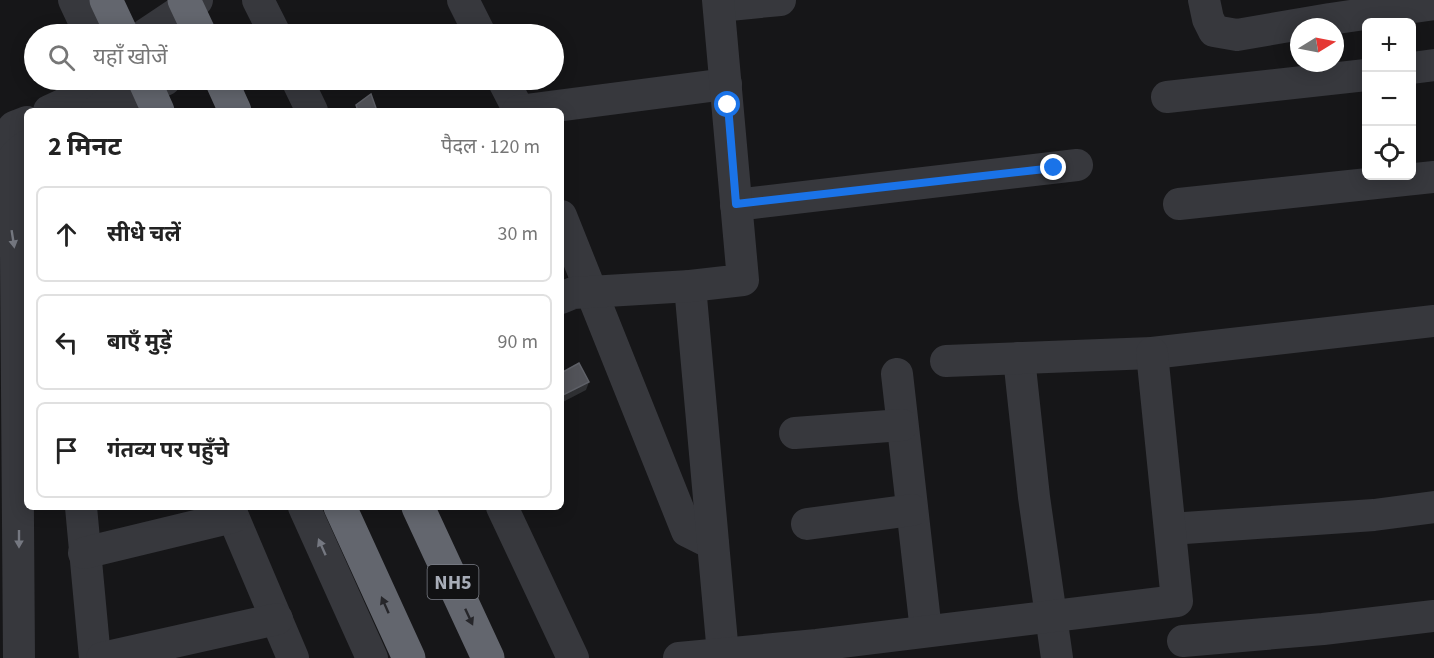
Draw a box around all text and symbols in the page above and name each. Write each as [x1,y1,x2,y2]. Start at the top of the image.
north arrow [1290,18,1344,72]
map controls [1362,18,1416,180]
button: + [1362,18,1416,72]
search box [24,24,564,90]
icon: search [45,41,78,74]
text: यहाँ खोजें [93,41,168,73]
button: − [1362,72,1416,126]
route start [714,91,740,117]
button: locate [1362,126,1416,180]
text: 2 मिनट [48,128,122,165]
text: पैदल · 120 m [441,133,540,161]
route end [1040,154,1066,180]
icon: ahead [50,218,83,251]
text: सीधे चलें [107,218,181,250]
text: 30 m [498,220,538,248]
one-way arrow [9,230,18,249]
icon: left [50,326,83,359]
text: बाएँ मुड़ें [107,326,172,358]
text: 90 m [498,328,538,356]
icon: arrive [50,434,83,467]
text: गंतव्य पर पहुँचे [107,434,229,466]
one-way arrow [14,530,24,549]
one-way arrow [317,539,326,556]
road number: NH5 [428,565,478,599]
one-way arrow [380,595,390,613]
one-way arrow [464,609,474,627]

